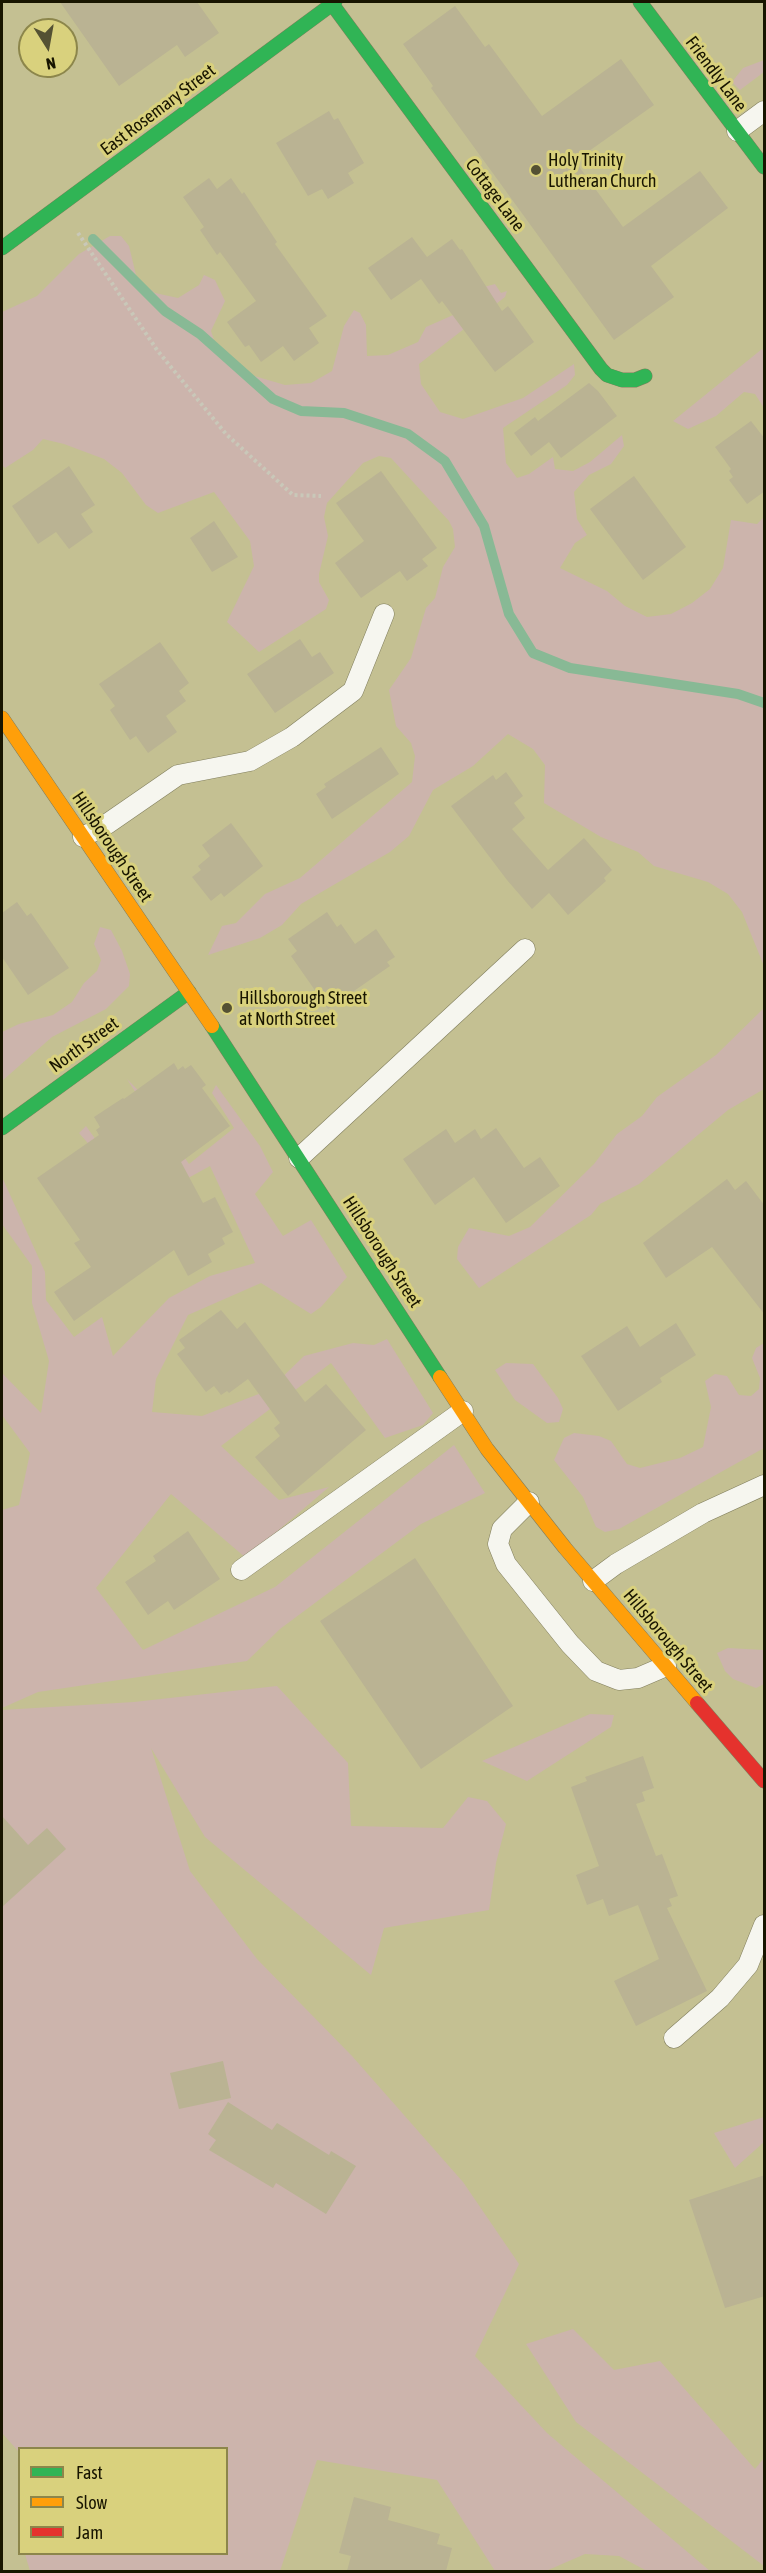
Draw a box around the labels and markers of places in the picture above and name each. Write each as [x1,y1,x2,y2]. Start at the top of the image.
place label: Holy Trinity Lutheran Church [548,149,656,192]
marker: Holy Trinity Lutheran Church [529,163,543,177]
place label: Hillsborough Street at North Street [239,987,367,1030]
marker: Hillsborough Street at North Street [220,1001,234,1015]

